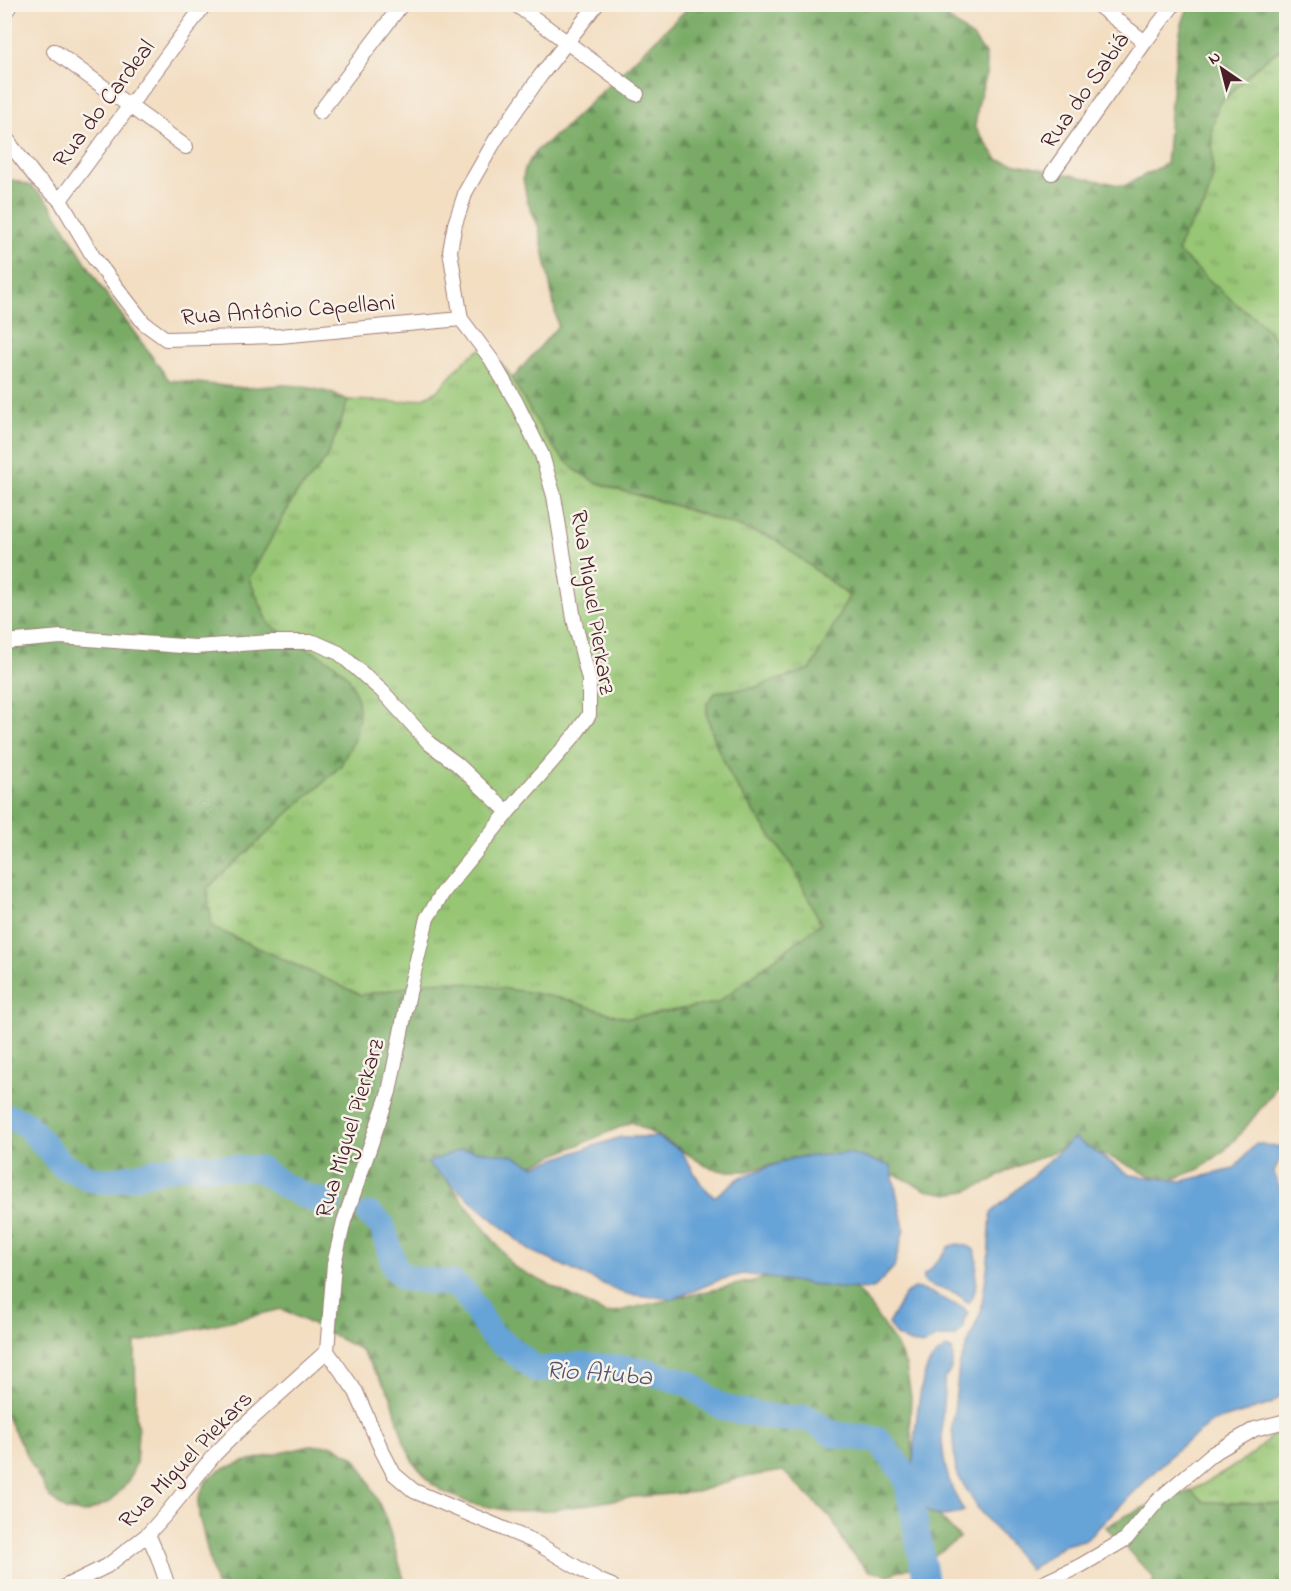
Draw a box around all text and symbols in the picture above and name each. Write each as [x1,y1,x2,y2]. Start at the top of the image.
street label: Rua do Sabiá [1033,26,1139,157]
street label: Rua do Cardeal [45,33,165,176]
north arrow [1192,39,1252,99]
text: N [1203,45,1226,71]
street label: Rua Antônio Capellani [180,287,397,336]
street label: Rua Miguel Pierkarz [560,508,624,698]
street label: Rua Miguel Pierkarz [307,1034,396,1223]
water label: Rio Atuba [544,1352,654,1398]
street label: Rua Miguel Piekars [111,1384,262,1538]

